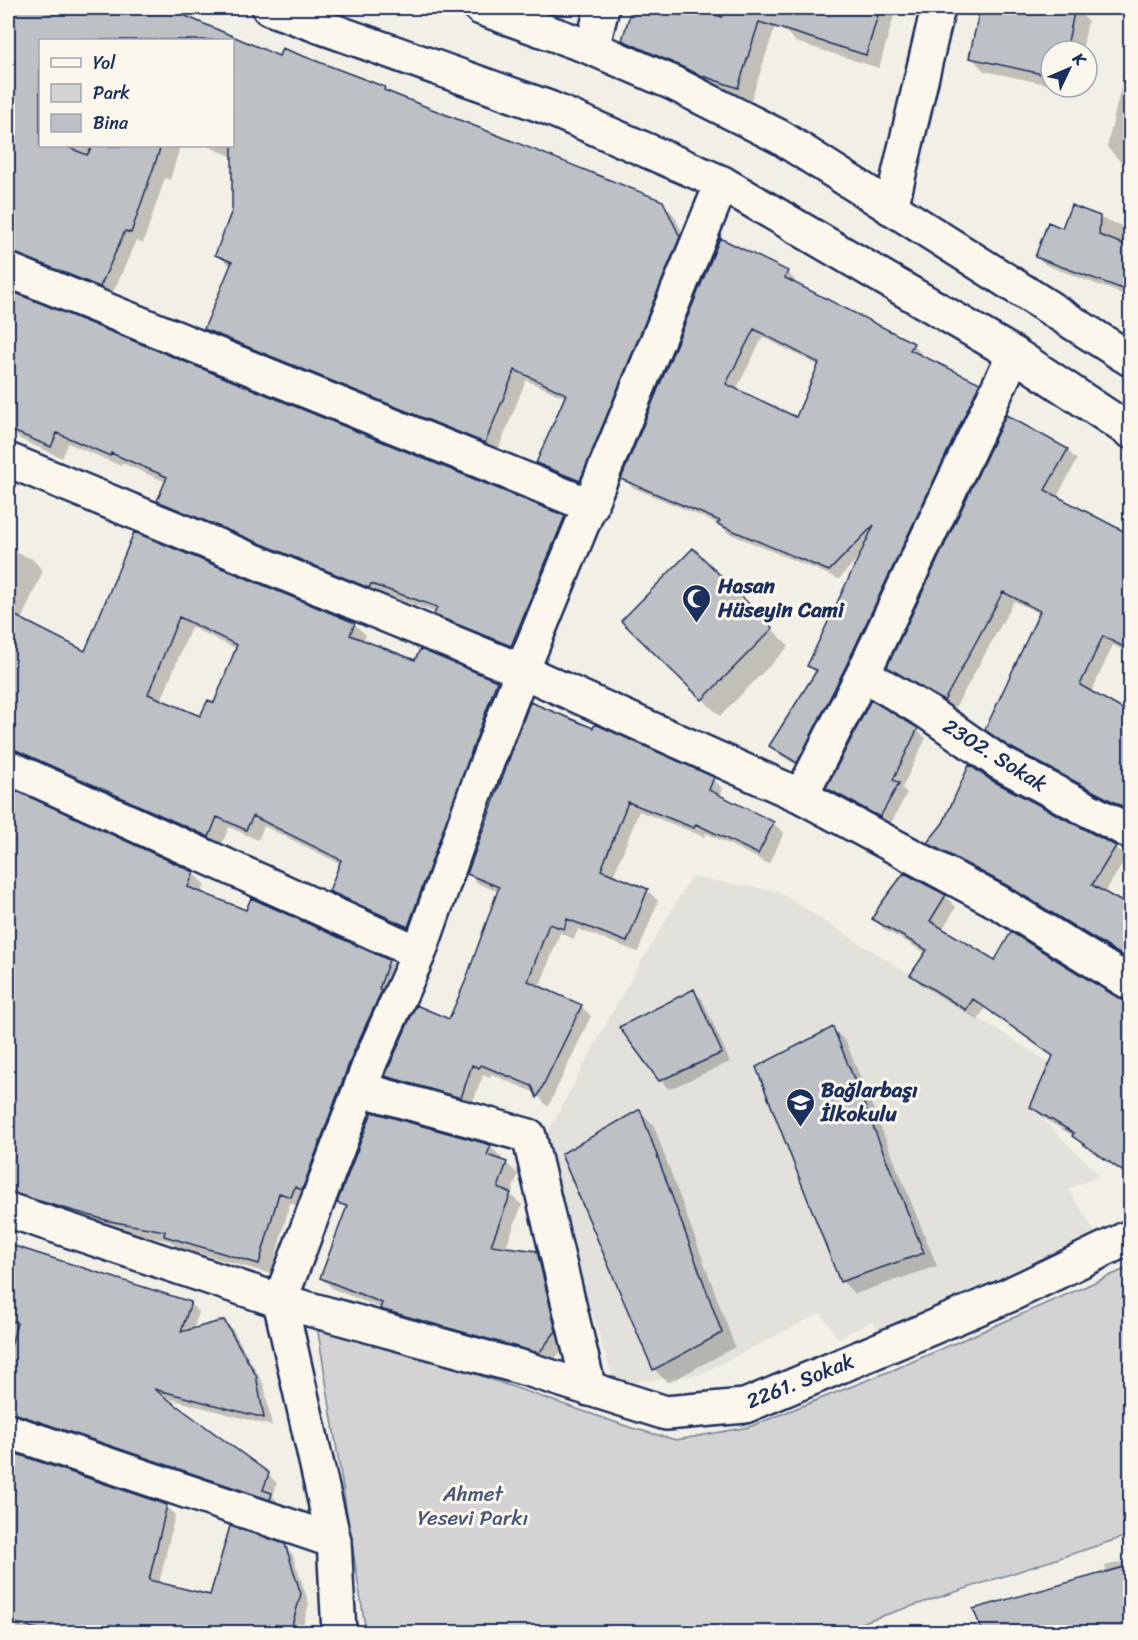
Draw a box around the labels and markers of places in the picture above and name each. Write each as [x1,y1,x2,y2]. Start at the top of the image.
place label: Hasan Hüseyin Cami [717,567,845,629]
mosque icon: Hasan Hüseyin Cami [681,582,713,624]
place label: Bağlarbaşı İlkokulu [820,1071,918,1133]
school or university icon: Bağlarbaşı İlkokulu [784,1086,816,1128]

